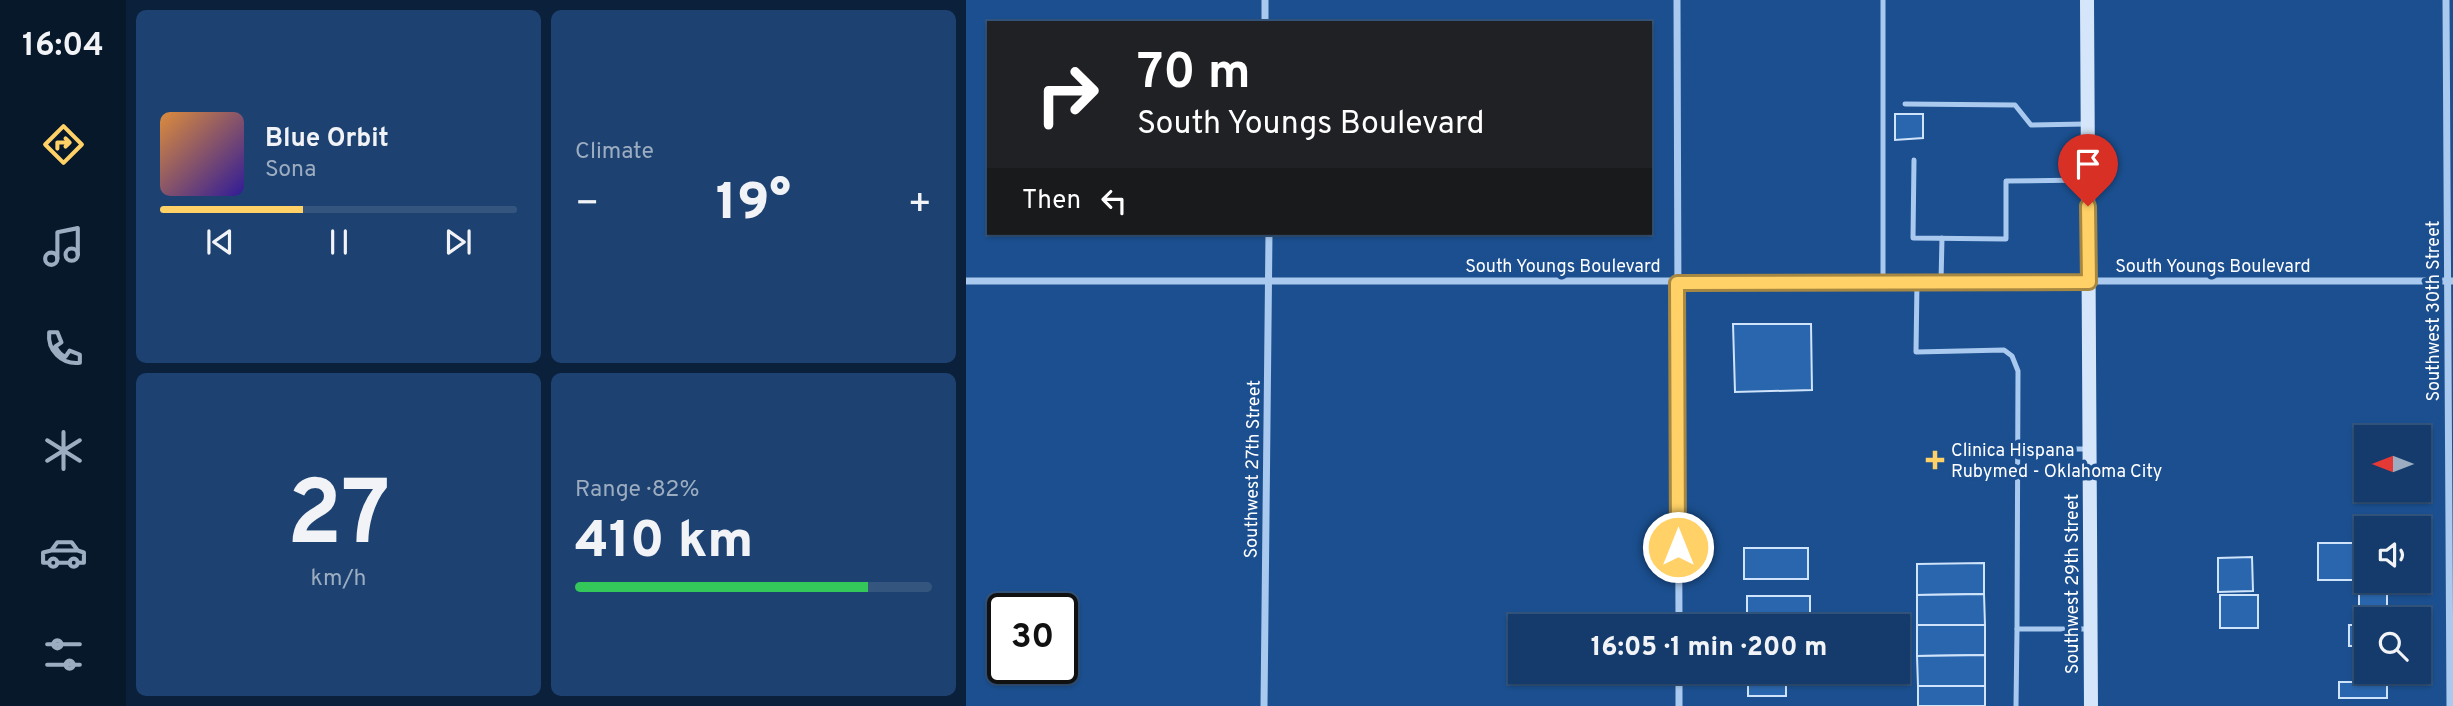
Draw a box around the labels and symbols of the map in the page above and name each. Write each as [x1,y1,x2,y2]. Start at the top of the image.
pin [2058,134,2118,206]
street label: Southwest 30th Street [2423,220,2446,402]
street label: South Youngs Boulevard [1465,256,1661,279]
street label: South Youngs Boulevard [2115,256,2311,279]
street label: Southwest 27th Street [1240,380,1267,559]
north arrow [2354,425,2431,502]
place label: Clinica Hispana Rubymed - Oklahoma City [1951,440,2162,484]
marker: Clinica Hispana Rubymed - Oklahoma City [1925,450,1945,470]
street label: Southwest 29th Street [2062,494,2085,674]
position arrow [1641,510,1715,584]
speed limit sign: 30 [987,593,1078,684]

